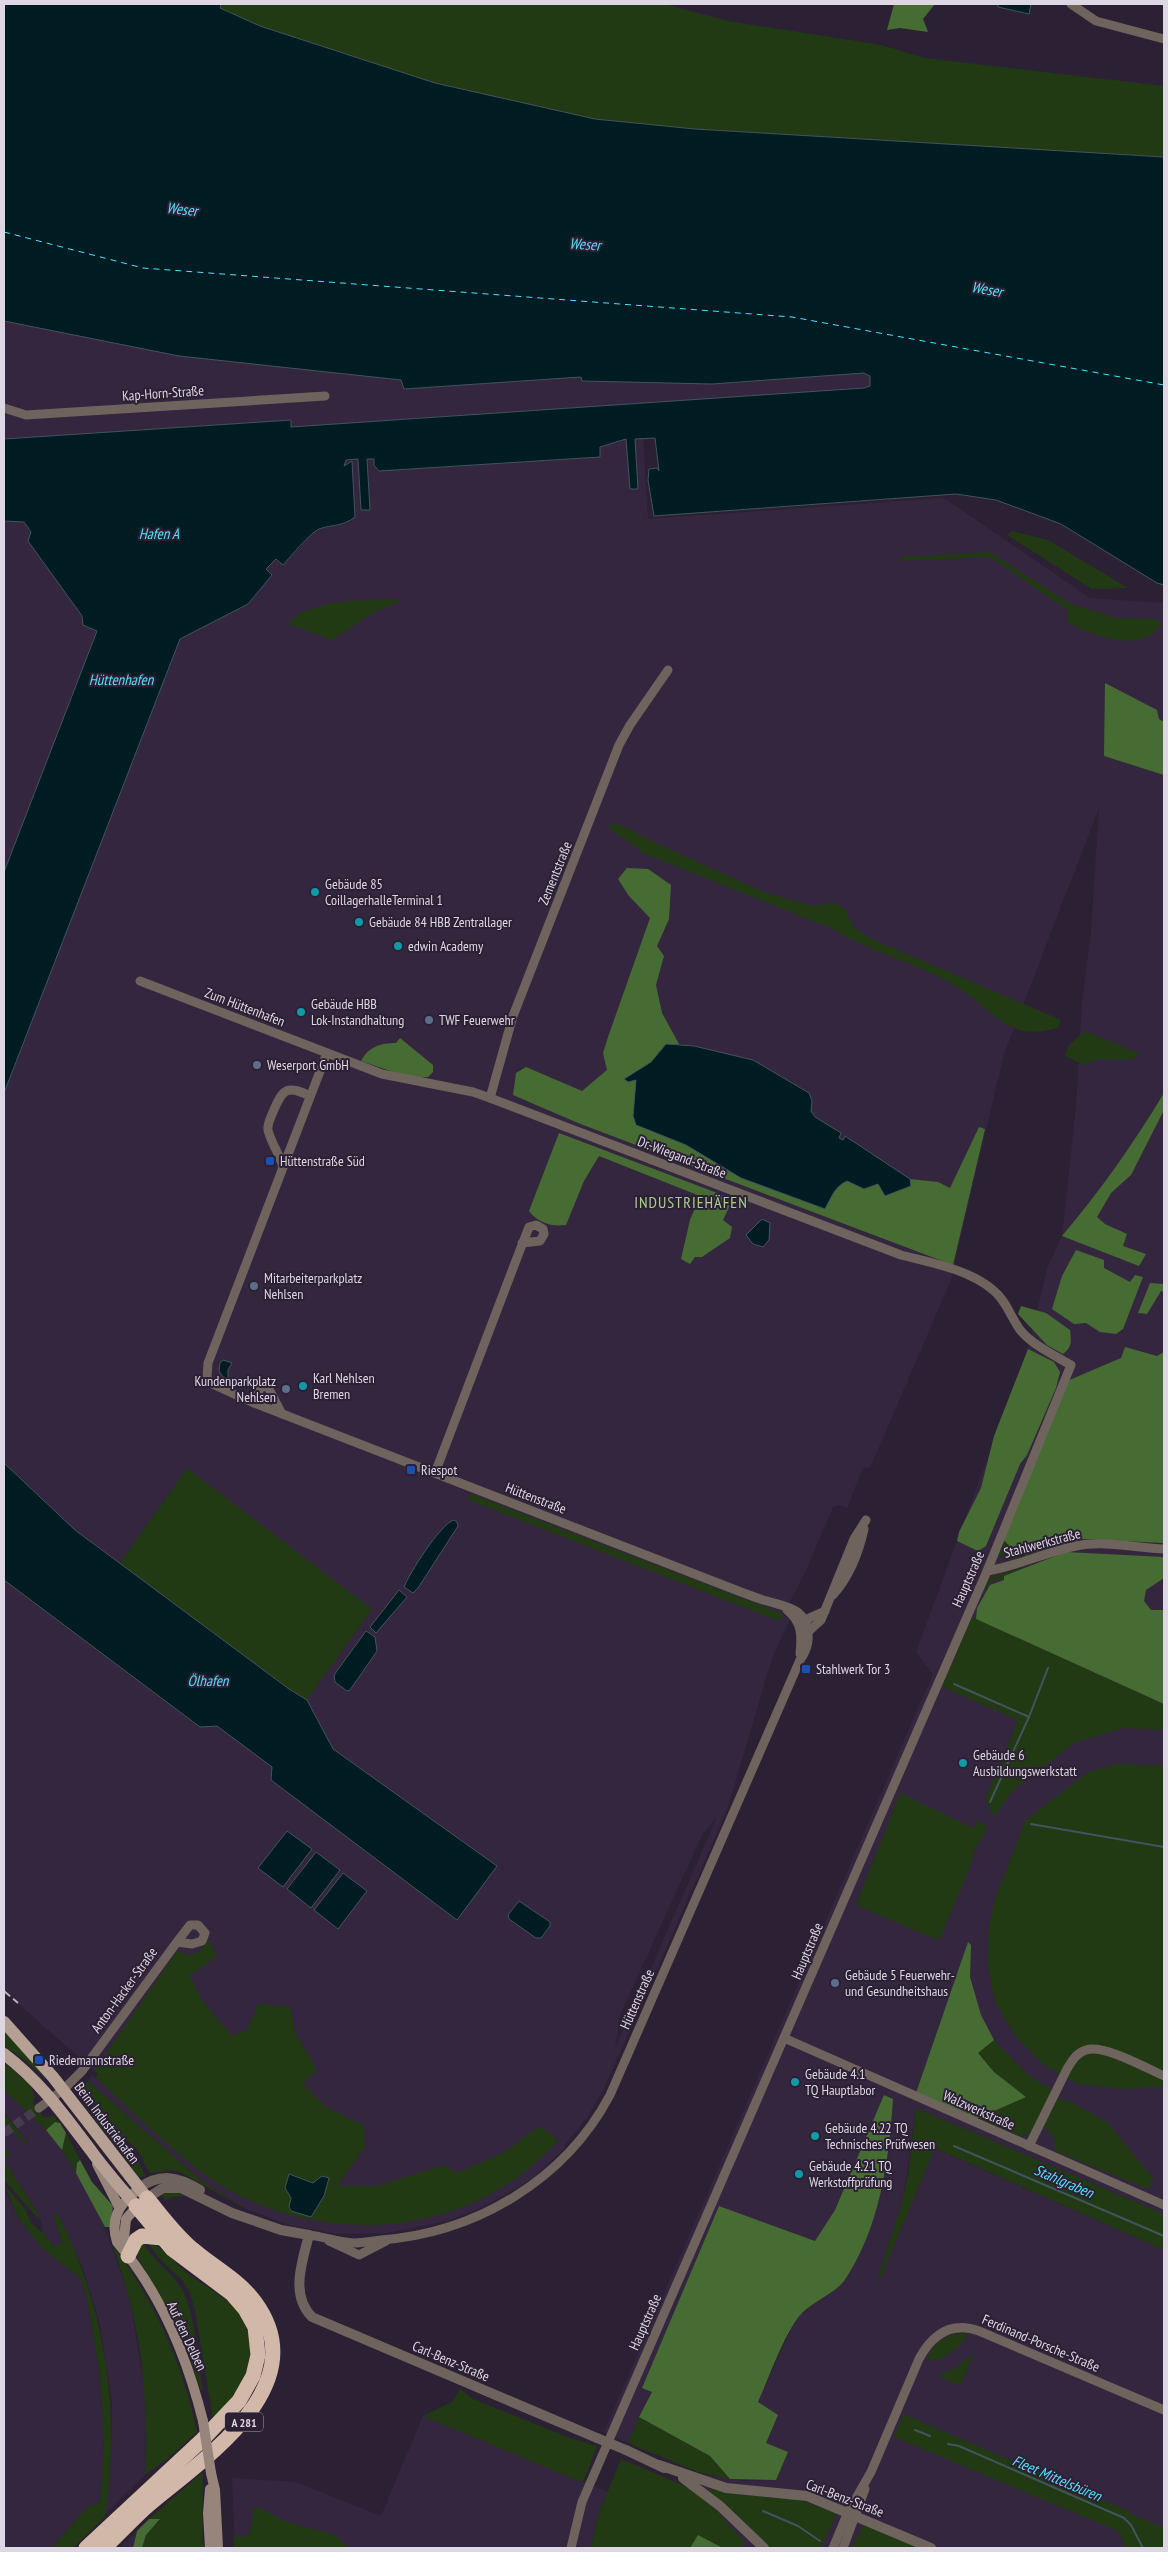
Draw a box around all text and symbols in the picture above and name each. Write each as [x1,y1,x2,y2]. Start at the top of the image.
water label: Weser [166,198,200,220]
water label: Weser [569,233,603,255]
water label: Weser [970,277,1006,301]
street label: Kap-Horn-Straße [122,381,205,405]
water label: Hafen A [139,524,180,543]
water label: Hüttenhafen [89,670,155,689]
street label: Zementstraße [534,838,576,907]
place label: Gebäude 85 CoillagerhalleTerminal 1 [325,875,443,909]
marker: Gebäude 85 CoillagerhalleTerminal 1 [309,886,321,898]
place label: Gebäude 84 HBB Zentrallager [369,913,512,931]
marker: Gebäude 84 HBB Zentrallager [353,916,365,928]
place label: edwin Academy [408,937,484,955]
marker: edwin Academy [392,940,404,952]
street label: Zum Hüttenhafen [202,983,288,1031]
place label: Gebäude HBB Lok-Instandhaltung [311,995,404,1029]
marker: Gebäude HBB Lok-Instandhaltung [295,1006,307,1018]
place label: TWF Feuerwehr [439,1011,515,1029]
marker: TWF Feuerwehr [423,1014,435,1026]
place label: Weserport GmbH [267,1056,349,1074]
marker: Weserport GmbH [251,1059,263,1071]
street label: Dr.-Wiegand-Straße [635,1132,729,1182]
place label: Hüttenstraße Süd [280,1152,365,1170]
marker: Hüttenstraße Süd [264,1155,276,1167]
district label: INDUSTRIEHÄFEN [634,1192,748,1212]
place label: Mitarbeiterparkplatz Nehlsen [264,1269,362,1303]
marker: Mitarbeiterparkplatz Nehlsen [248,1280,260,1292]
place label: Karl Nehlsen Bremen [313,1369,375,1403]
place label: Kundenparkplatz Nehlsen [194,1372,276,1406]
marker: Karl Nehlsen Bremen [297,1380,309,1392]
marker: Kundenparkplatz Nehlsen [280,1383,292,1395]
place label: Riespot [421,1461,457,1479]
marker: Riespot [405,1464,417,1476]
street label: Hüttenstraße [503,1478,569,1518]
street label: Stahlwerkstraße [1002,1524,1083,1562]
street label: Hauptstraße [948,1548,988,1610]
place label: Stahlwerk Tor 3 [816,1660,890,1678]
marker: Stahlwerk Tor 3 [800,1663,812,1675]
water label: Ölhafen [188,1671,230,1690]
place label: Gebäude 6 Ausbildungswerkstatt [973,1746,1077,1780]
marker: Gebäude 6 Ausbildungswerkstatt [957,1757,969,1769]
street label: Hauptstraße [787,1920,827,1982]
street label: Anton-Hacker-Straße [87,1943,161,2036]
street label: Hüttenstraße [616,1966,658,2032]
place label: Gebäude 5 Feuerwehr- und Gesundheitshaus [845,1966,955,2000]
marker: Gebäude 5 Feuerwehr- und Gesundheitshaus [829,1977,841,1989]
place label: Riedemannstraße [49,2051,134,2069]
marker: Riedemannstraße [33,2054,45,2066]
place label: Gebäude 4.1 TQ Hauptlabor [805,2065,875,2099]
marker: Gebäude 4.1 TQ Hauptlabor [789,2076,801,2088]
street label: Beim Industriehafen [70,2079,144,2167]
street label: Walzwerkstraße [940,2086,1018,2134]
place label: Gebäude 4.22 TQ Technisches Prüfwesen [825,2119,935,2153]
marker: Gebäude 4.22 TQ Technisches Prüfwesen [809,2130,821,2142]
place label: Gebäude 4.21 TQ Werkstoffprüfung [809,2157,892,2191]
water label: Stahlgraben [1032,2160,1098,2203]
marker: Gebäude 4.21 TQ Werkstoffprüfung [793,2168,805,2180]
street label: Hauptstraße [625,2291,665,2353]
street label: Auf den Delben [163,2298,211,2374]
street label: Ferdinand-Porsche-Straße [980,2310,1103,2376]
street label: Carl-Benz-Straße [410,2337,492,2385]
road number: A 281 [225,2412,263,2432]
water label: Fleet Mittelsbüren [1010,2451,1106,2506]
street label: Carl-Benz-Straße [803,2475,887,2521]

